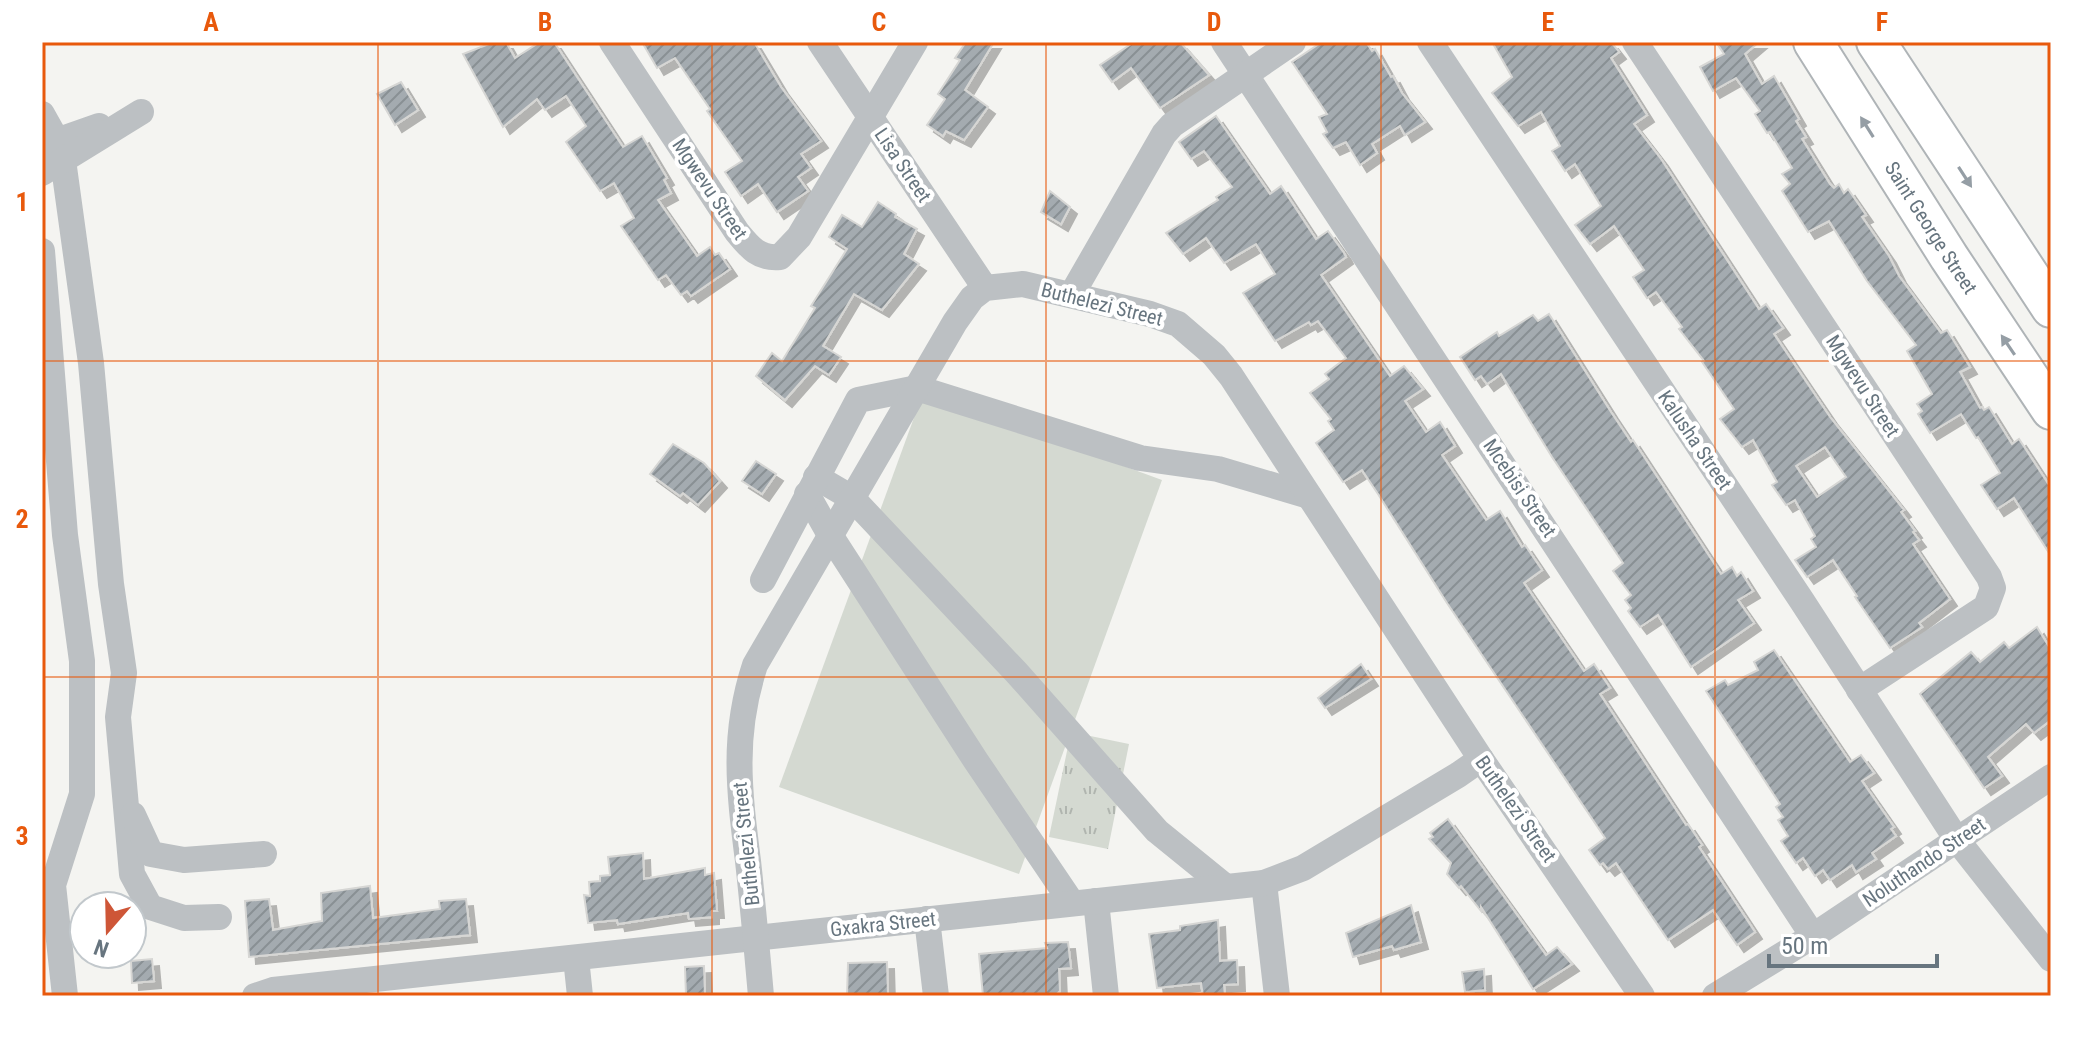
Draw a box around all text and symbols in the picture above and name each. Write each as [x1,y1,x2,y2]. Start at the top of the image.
text: A [203,7,219,37]
text: B [538,7,552,37]
text: C [872,7,887,37]
text: D [1207,7,1221,37]
text: E [1542,7,1555,37]
text: F [1876,7,1888,37]
one-way arrow [1860,116,1874,138]
street label: Lisa Street [869,123,937,207]
street label: Mgwevu Street [667,134,753,244]
street label: Saint George Street [1880,157,1982,299]
one-way arrow [1958,167,1973,188]
text: 1 [15,187,29,217]
street label: Buthelezi Street [1039,277,1165,331]
street label: Mgwevu Street [1821,330,1905,442]
one-way arrow [2001,334,2016,356]
street label: Kalusha Street [1653,386,1737,494]
street label: Mcebisi Street [1478,434,1562,542]
text: 2 [15,504,29,534]
street label: Buthelezi Street [1471,751,1562,867]
street label: Buthelezi Street [728,781,764,907]
street label: Noluthando Street [1858,812,1990,912]
text: 3 [15,821,29,851]
north arrow [68,890,148,970]
street label: Gxakra Street [829,907,937,941]
scale bar [1769,918,1937,968]
text: 50 m [1781,932,1828,960]
text: N [91,934,112,962]

